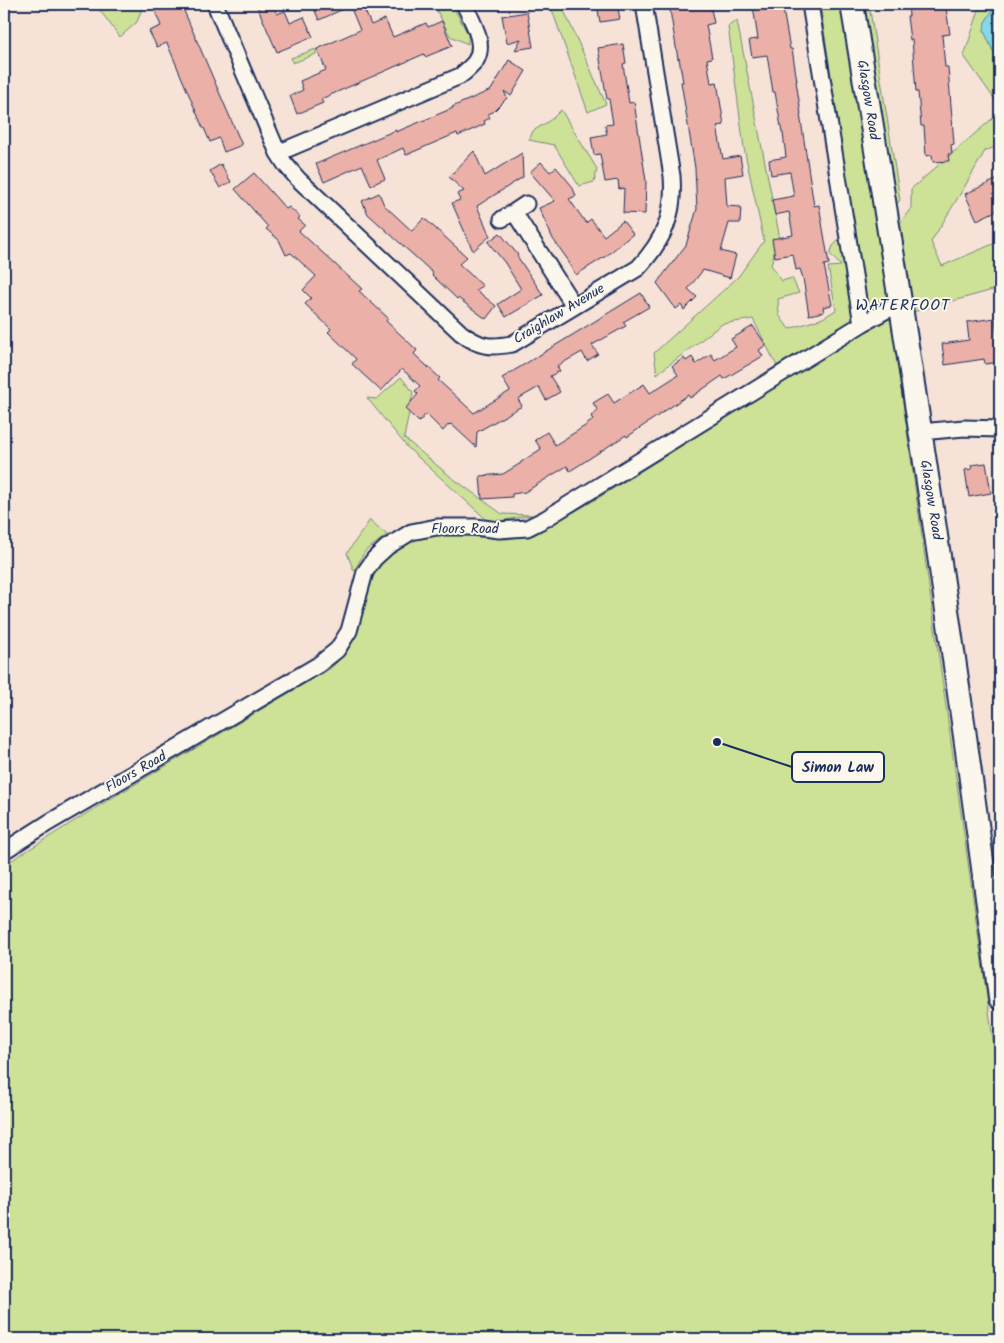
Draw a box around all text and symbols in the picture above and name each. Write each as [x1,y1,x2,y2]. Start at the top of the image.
street label: Glasgow Road [851,58,885,143]
street label: Craighlaw Avenue [509,278,610,350]
district label: WATERFOOT [855,293,951,318]
street label: Glasgow Road [914,458,948,543]
street label: Floors Road [431,518,500,540]
street label: Floors Road [101,745,172,798]
callout: Simon Law [792,752,884,782]
text: Simon Law [802,756,874,780]

